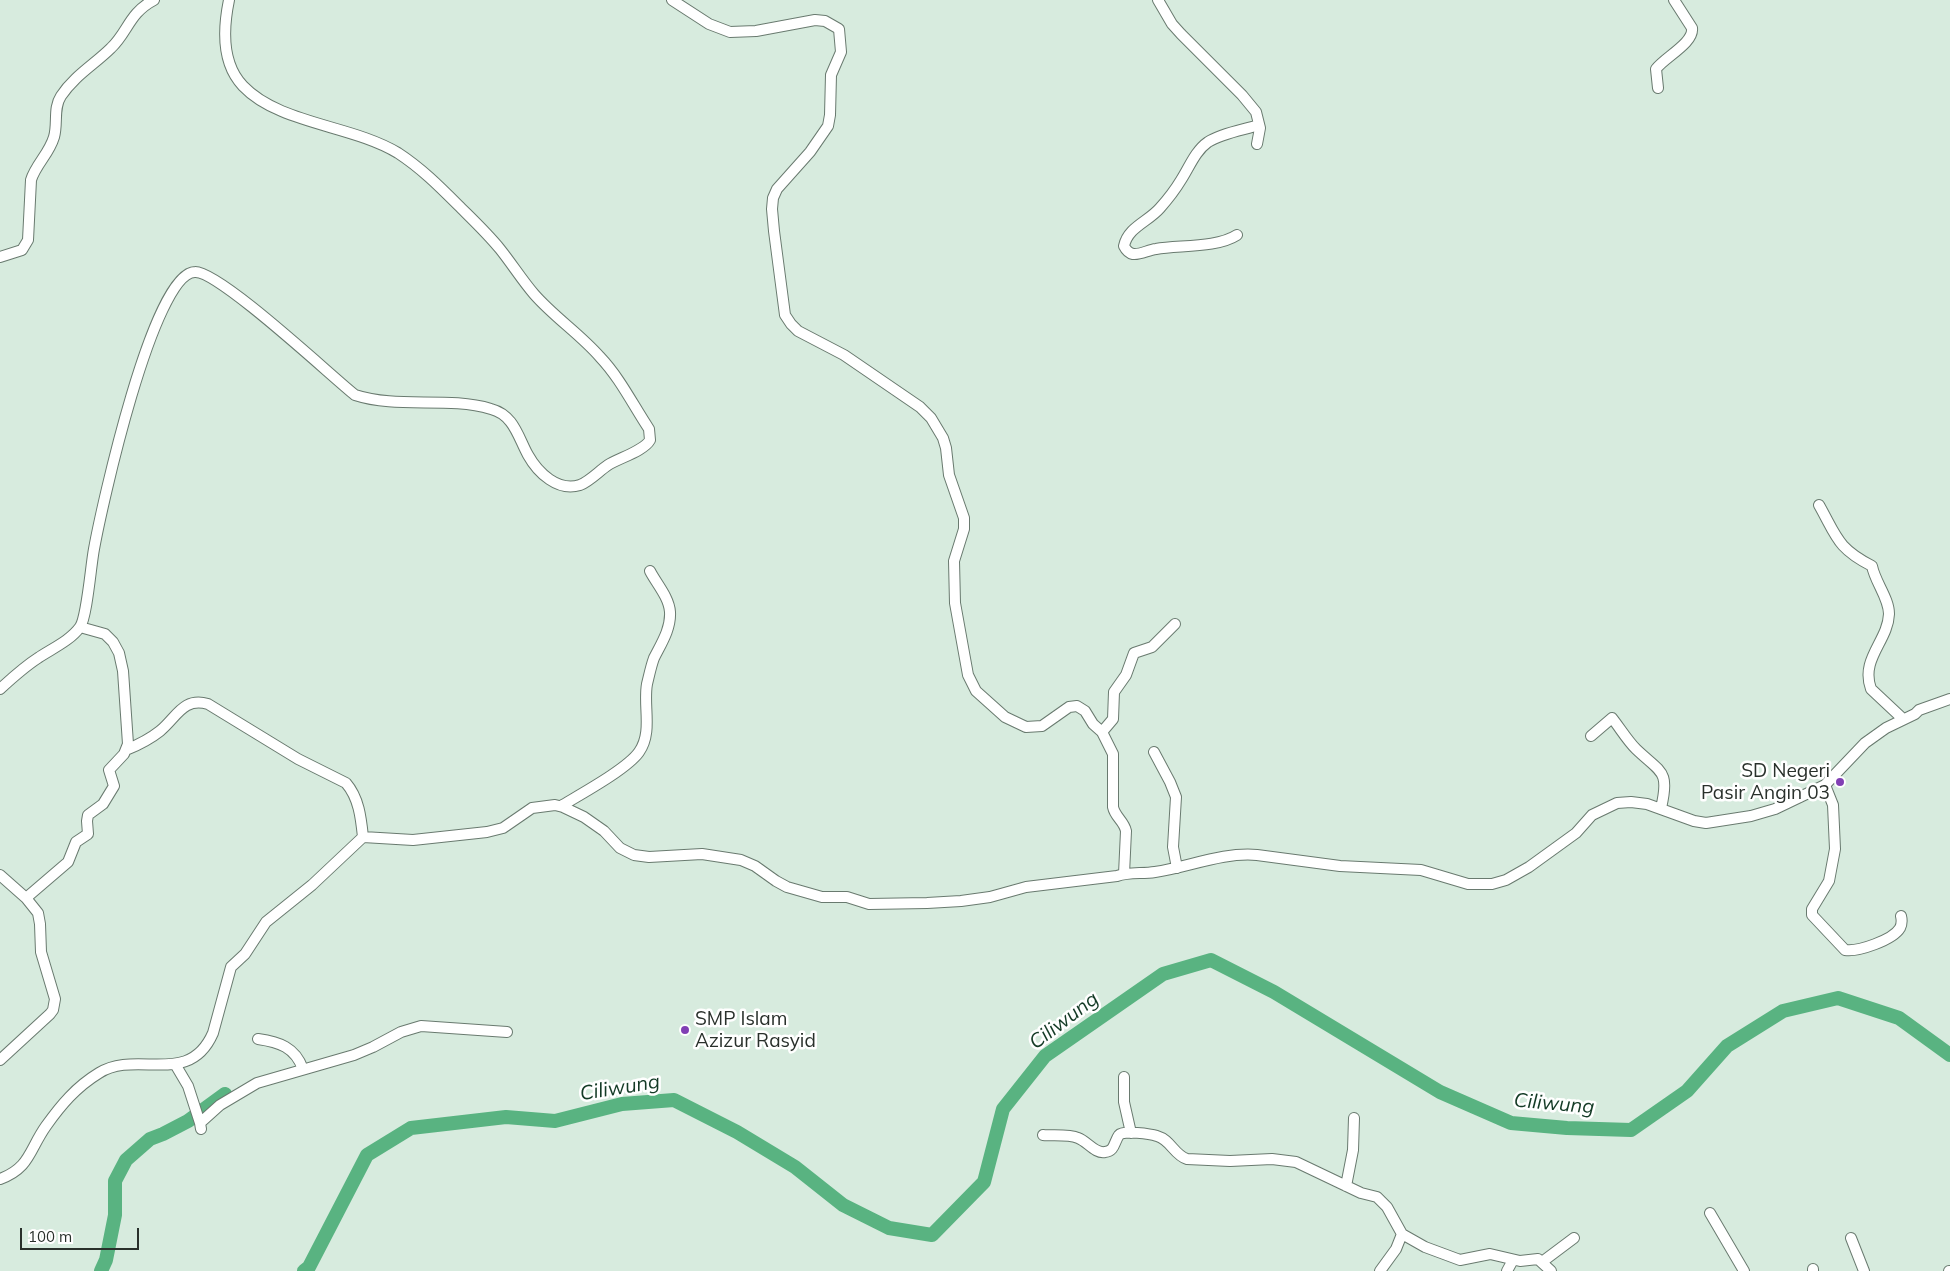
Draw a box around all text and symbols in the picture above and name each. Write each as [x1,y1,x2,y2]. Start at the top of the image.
place label: SD Negeri Pasir Angin 03 [1701,760,1830,804]
marker: SD Negeri Pasir Angin 03 [1834,776,1846,788]
water label: Ciliwung [1025,987,1103,1055]
place label: SMP Islam Azizur Rasyid [695,1008,816,1052]
marker: SMP Islam Azizur Rasyid [679,1024,691,1036]
water label: Ciliwung [578,1070,662,1106]
water label: Ciliwung [1513,1089,1595,1119]
scale bar [22,1218,141,1250]
text: 100 m [28,1227,72,1246]

